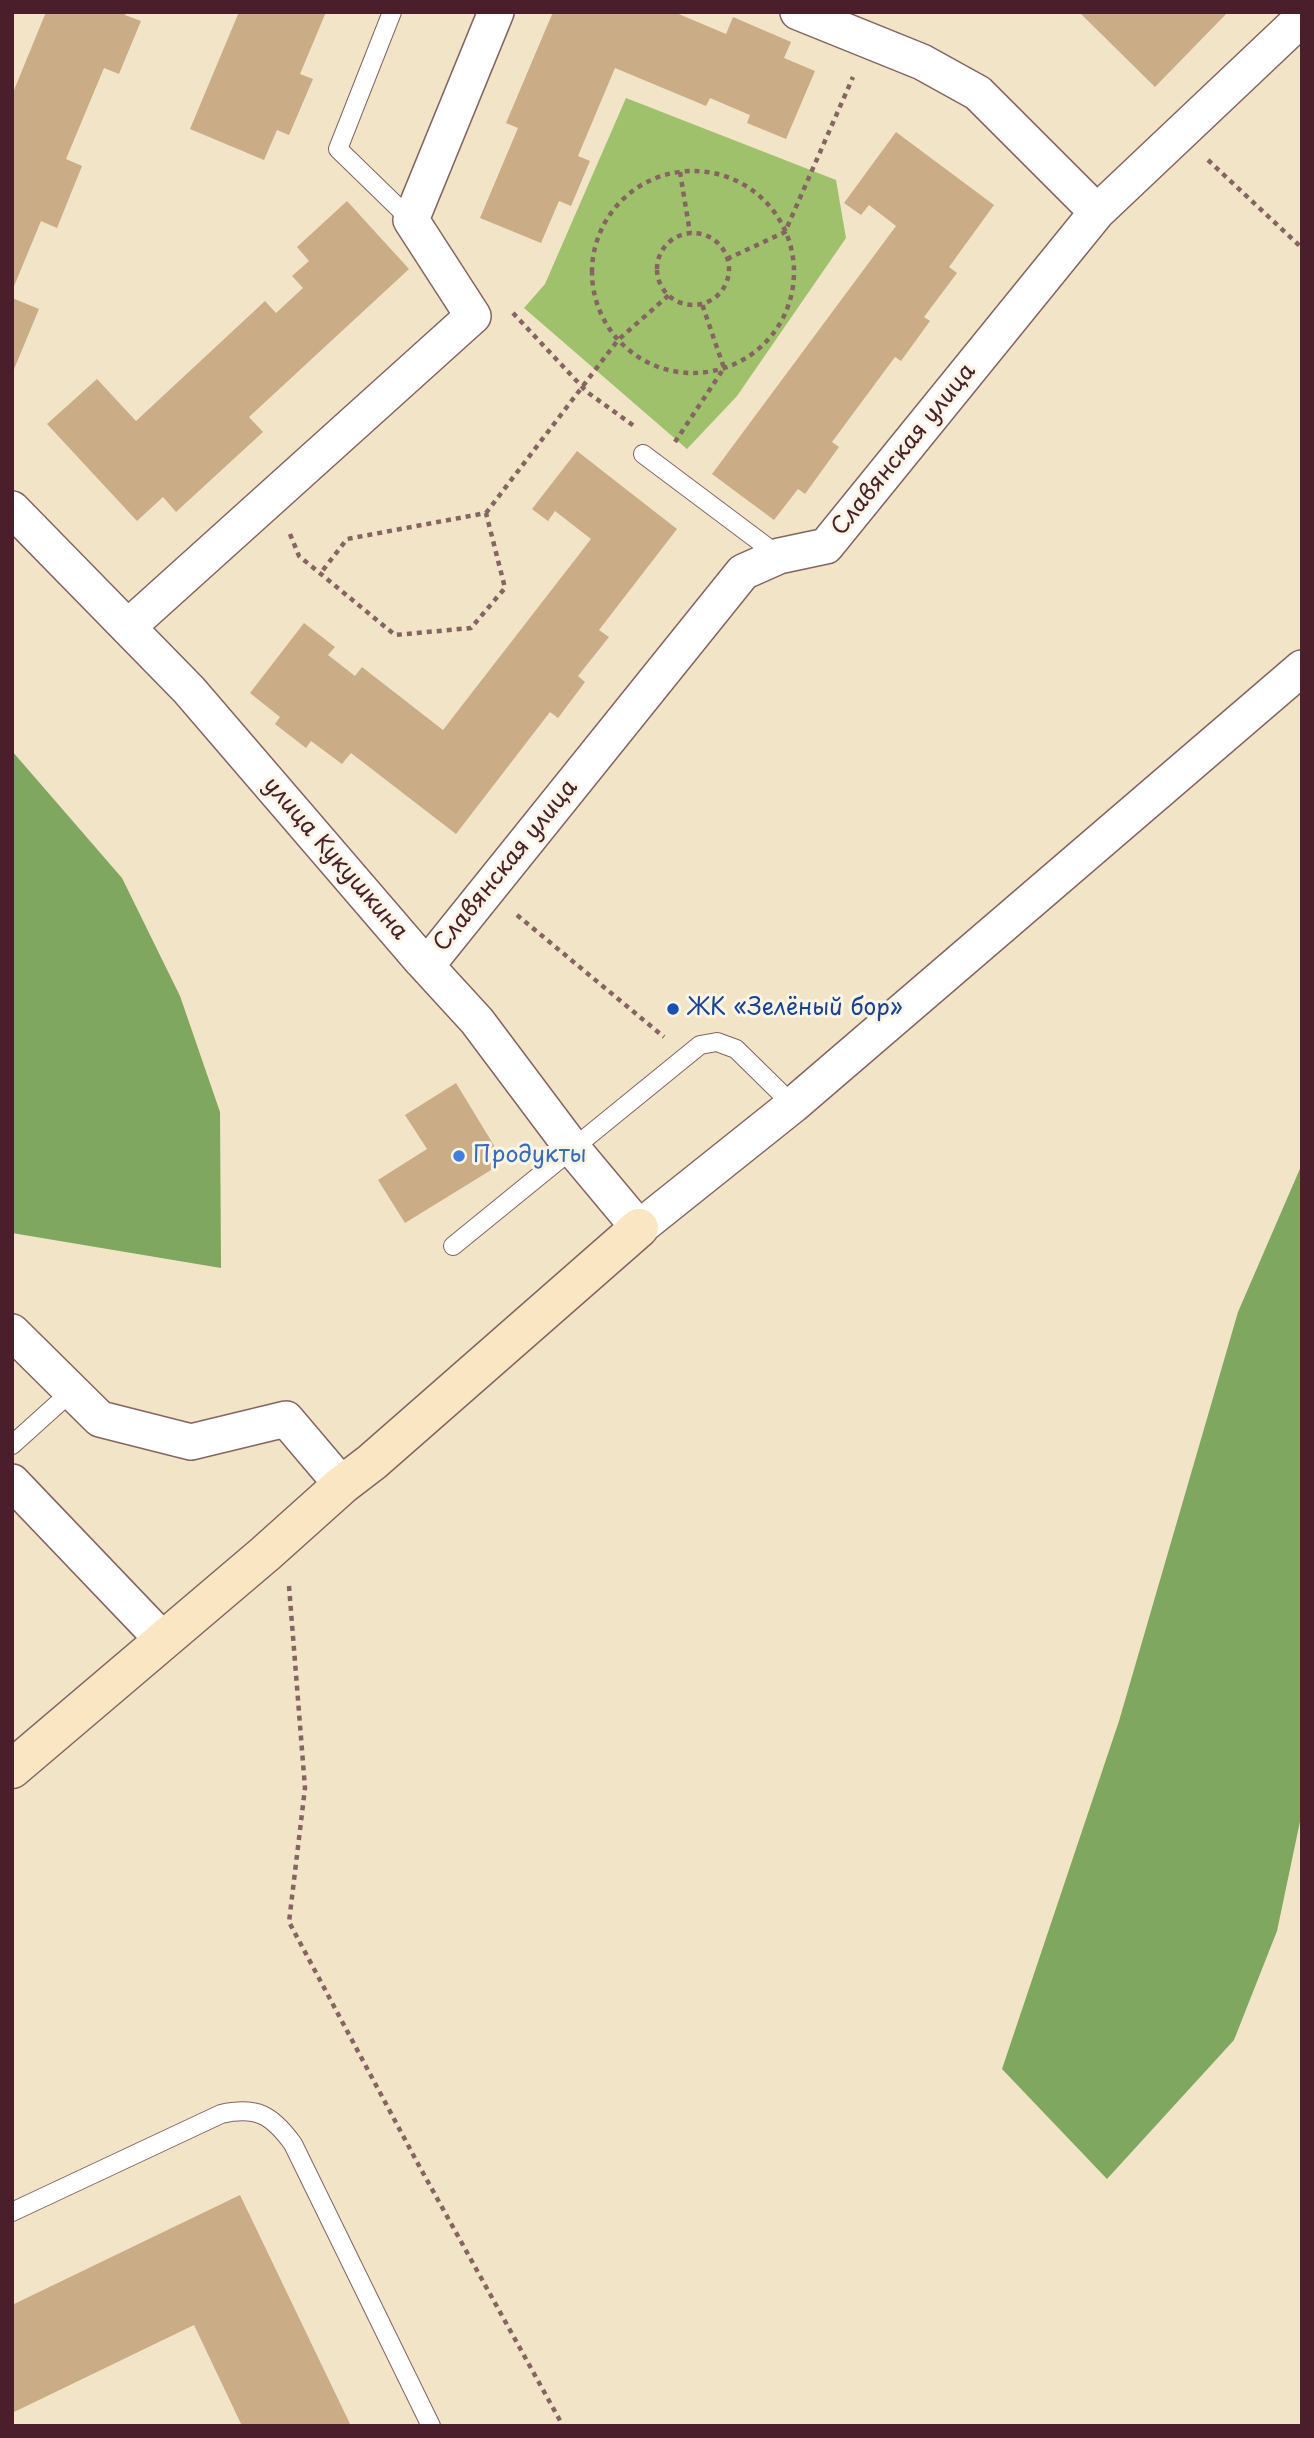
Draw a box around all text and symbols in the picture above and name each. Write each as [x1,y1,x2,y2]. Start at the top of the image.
street label: Славянская улица [826,358,982,542]
street label: улица Кукушкина [257,772,413,946]
street label: Славянская улица [428,774,584,958]
place label: ЖК «Зелёный бор» [687,995,903,1023]
marker: ЖК «Зелёный бор» [665,1001,681,1017]
place label: Продукты [473,1142,587,1170]
marker: Продукты [451,1148,467,1164]

